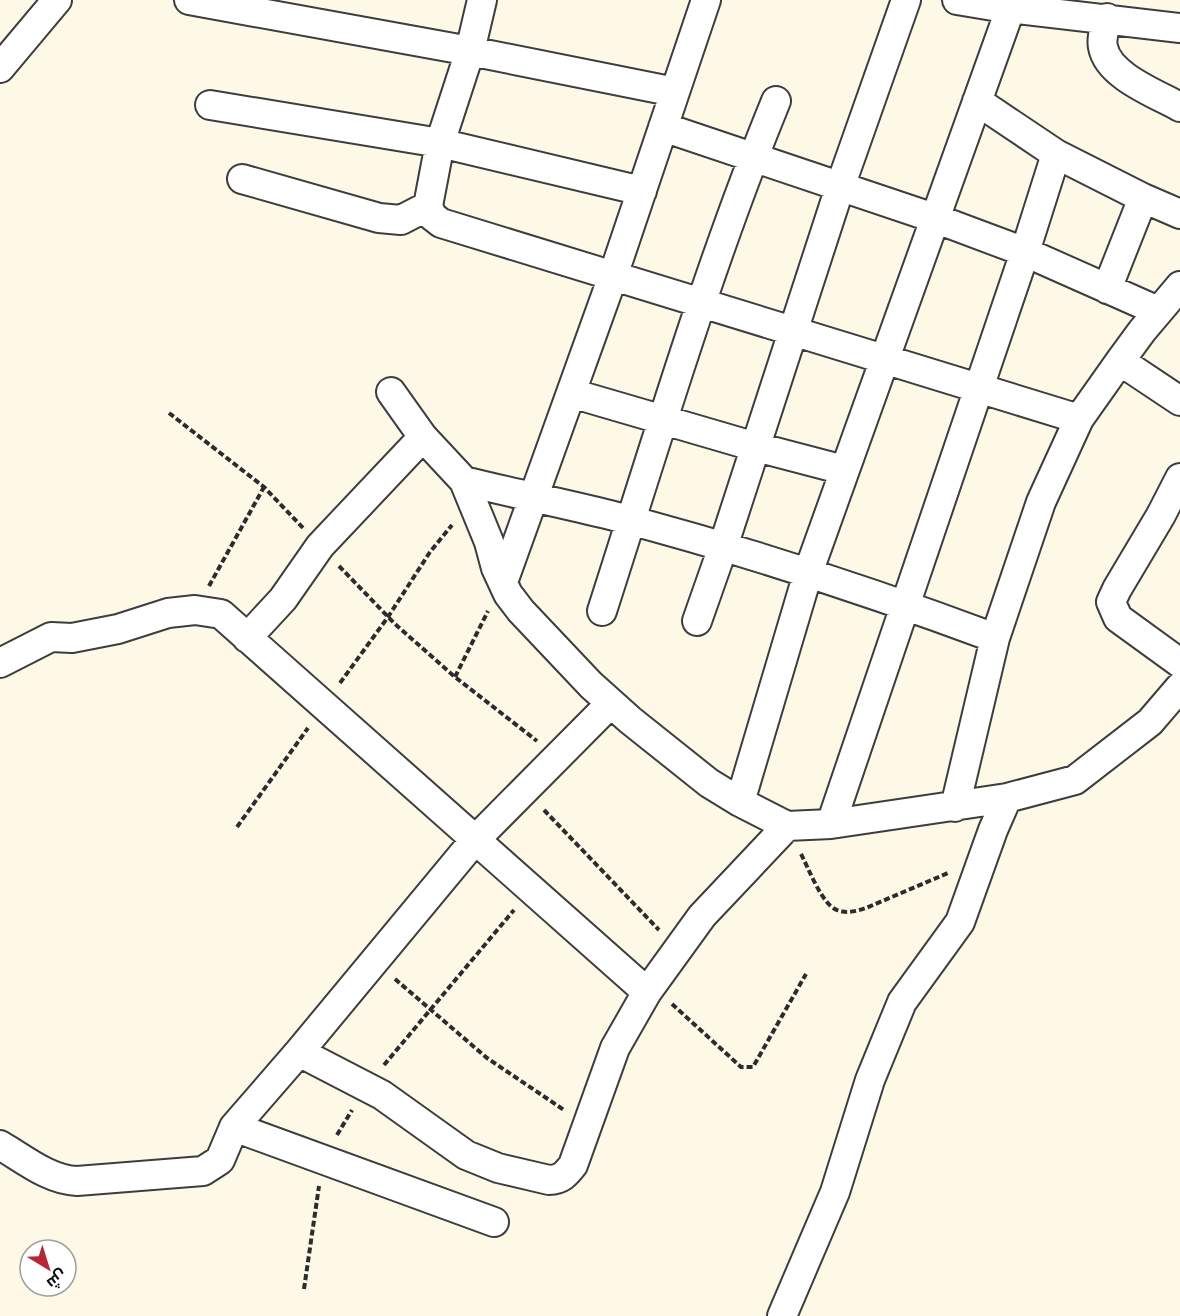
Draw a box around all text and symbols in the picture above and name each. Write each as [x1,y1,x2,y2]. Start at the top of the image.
north arrow [18,1238,78,1298]
text: ش [43,1266,70,1292]

